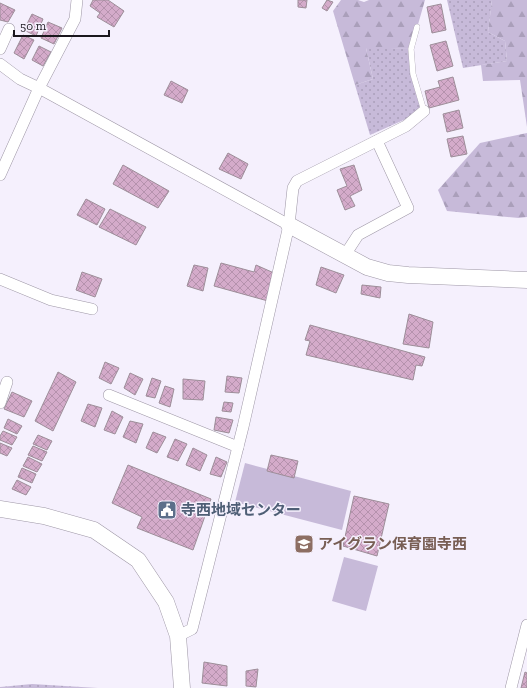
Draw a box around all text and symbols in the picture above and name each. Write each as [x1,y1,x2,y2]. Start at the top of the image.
scale bar [14,12,109,38]
text: 50 m [20,19,47,33]
public building icon: 寺西地域センター [156,499,178,521]
place label: 寺西地域センター [181,501,301,519]
school or university icon: アイグラン保育園寺西 [293,533,315,555]
place label: アイグラン保育園寺西 [318,535,467,553]

